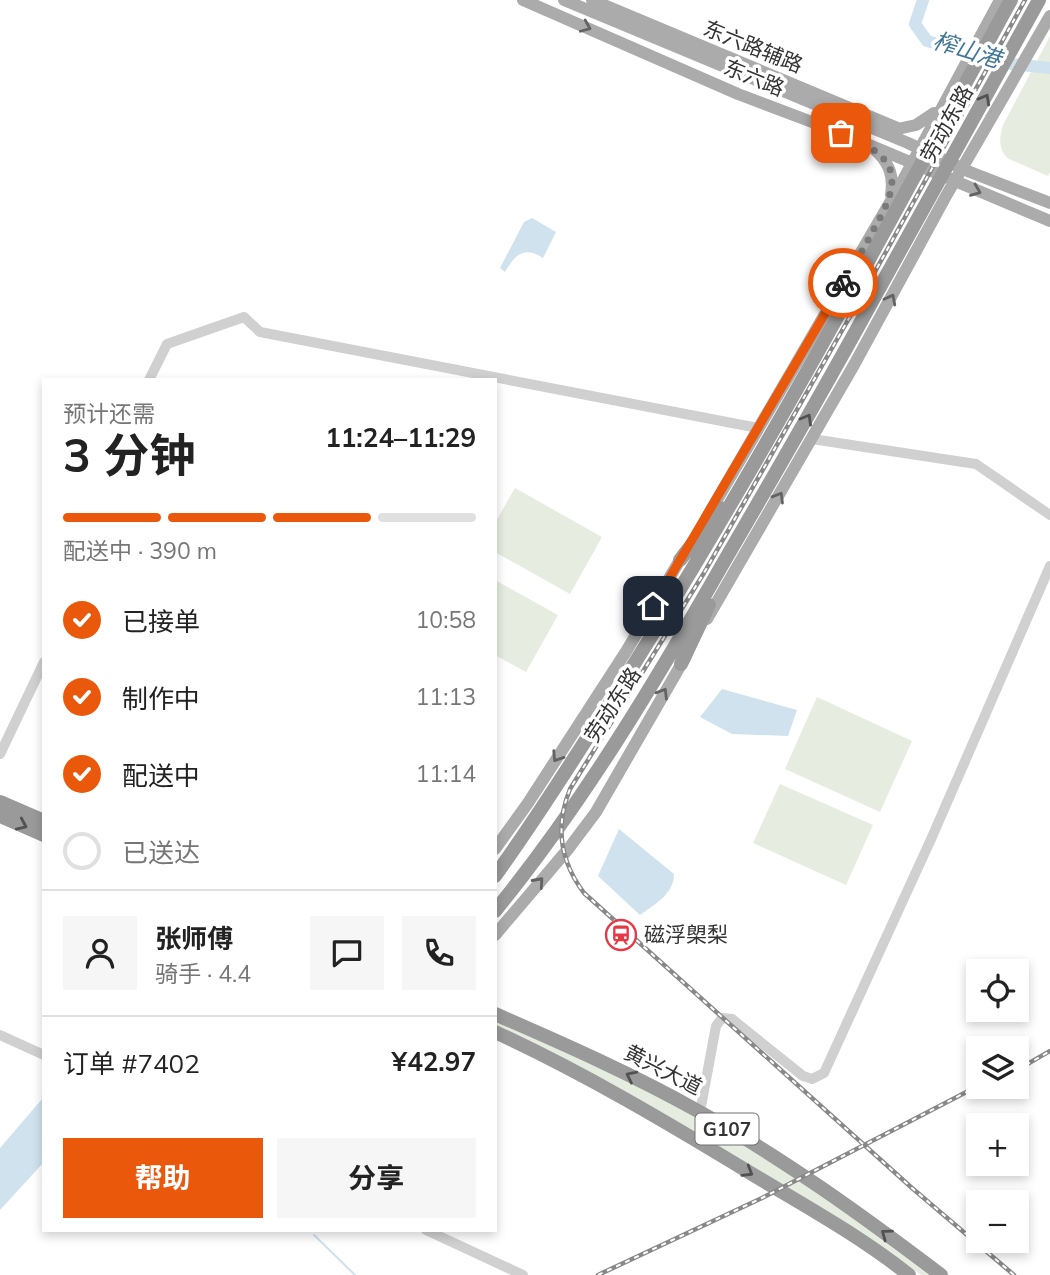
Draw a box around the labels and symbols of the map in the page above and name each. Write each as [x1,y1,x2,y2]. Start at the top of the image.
street label: 东六路辅路 [700,16,806,78]
one-way arrow [579,19,591,33]
water label: 榨山港 [930,26,1007,74]
street label: 东六路 [720,55,788,101]
street label: 劳动东路 [914,80,978,167]
one-way arrow [977,93,990,106]
pin [811,103,871,163]
one-way arrow [970,183,982,197]
courier [808,248,878,318]
one-way arrow [883,293,896,306]
one-way arrow [799,414,812,427]
one-way arrow [771,491,784,504]
pin [623,576,683,636]
street label: 劳动东路 [578,662,646,747]
one-way arrow [655,687,668,700]
one-way arrow [552,749,565,762]
one-way arrow [15,817,27,831]
one-way arrow [531,877,543,890]
station icon: 磁浮㮾梨 [604,918,638,952]
place label: 磁浮㮾梨 [644,921,728,947]
street label: 黄兴大道 [620,1038,707,1100]
one-way arrow [626,1071,638,1085]
road number: G107 [696,1114,758,1144]
one-way arrow [740,1163,753,1176]
one-way arrow [881,1230,894,1243]

